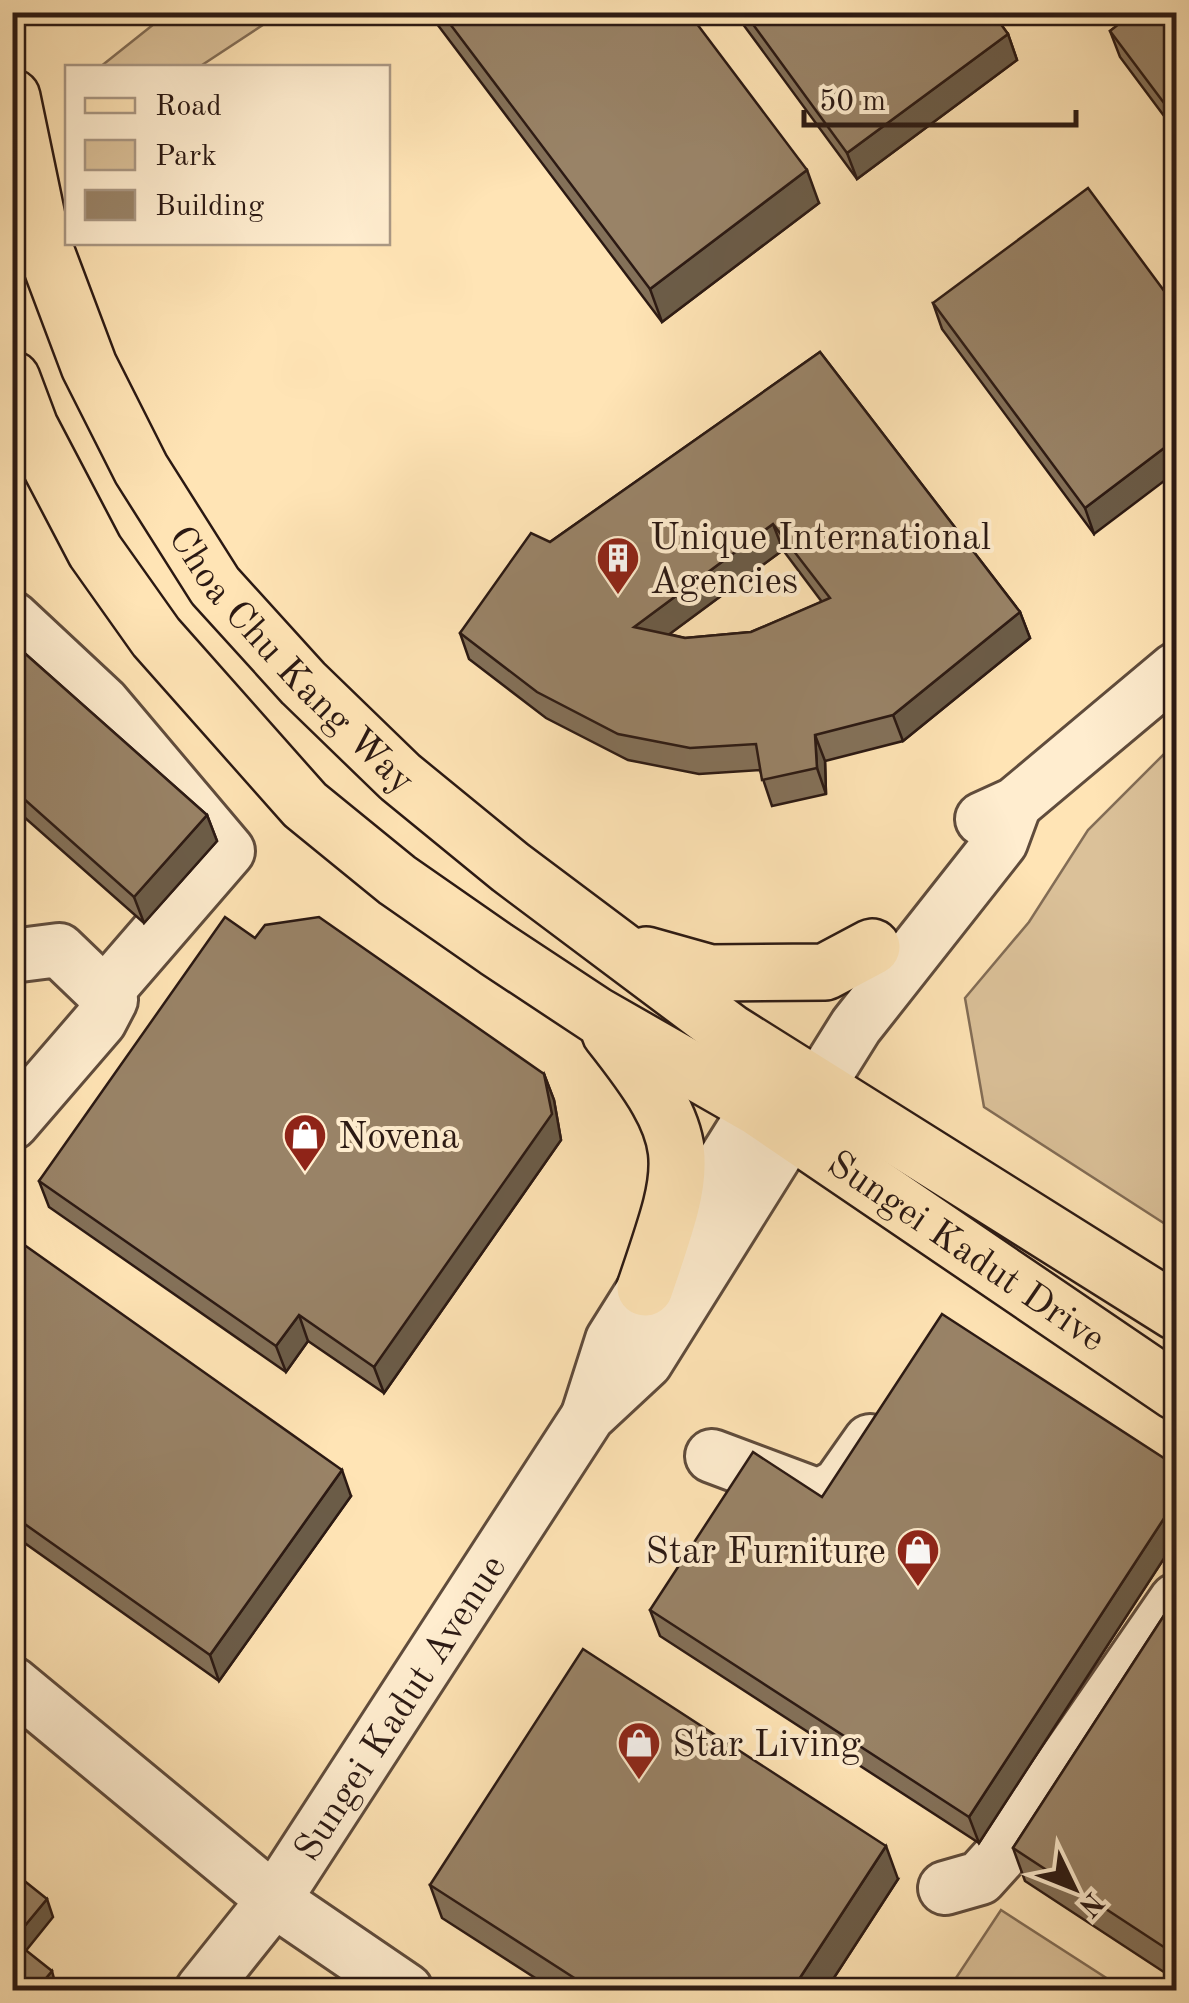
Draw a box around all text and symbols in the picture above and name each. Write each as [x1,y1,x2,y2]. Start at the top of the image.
legend [65,65,390,245]
scale bar [804,65,1076,127]
text: 50 m [819,87,886,117]
text: Road [155,92,222,122]
text: Park [155,142,217,172]
text: Building [155,192,264,222]
street label: Choa Chu Kang Way [160,520,420,802]
place label: Unique International Agencies [650,520,991,602]
building icon: Unique International Agencies [595,535,641,596]
shop icon: Novena [282,1112,328,1173]
place label: Novena [338,1119,460,1157]
street label: Sungei Kadut Drive [820,1145,1111,1360]
shop icon: Star Furniture [895,1527,941,1588]
place label: Star Furniture [645,1534,886,1572]
street label: Sungei Kadut Avenue [289,1549,514,1868]
shop icon: Star Living [616,1720,662,1781]
place label: Star Living [672,1727,861,1765]
north arrow [1024,1838,1124,1938]
text: N [1072,1886,1108,1921]

